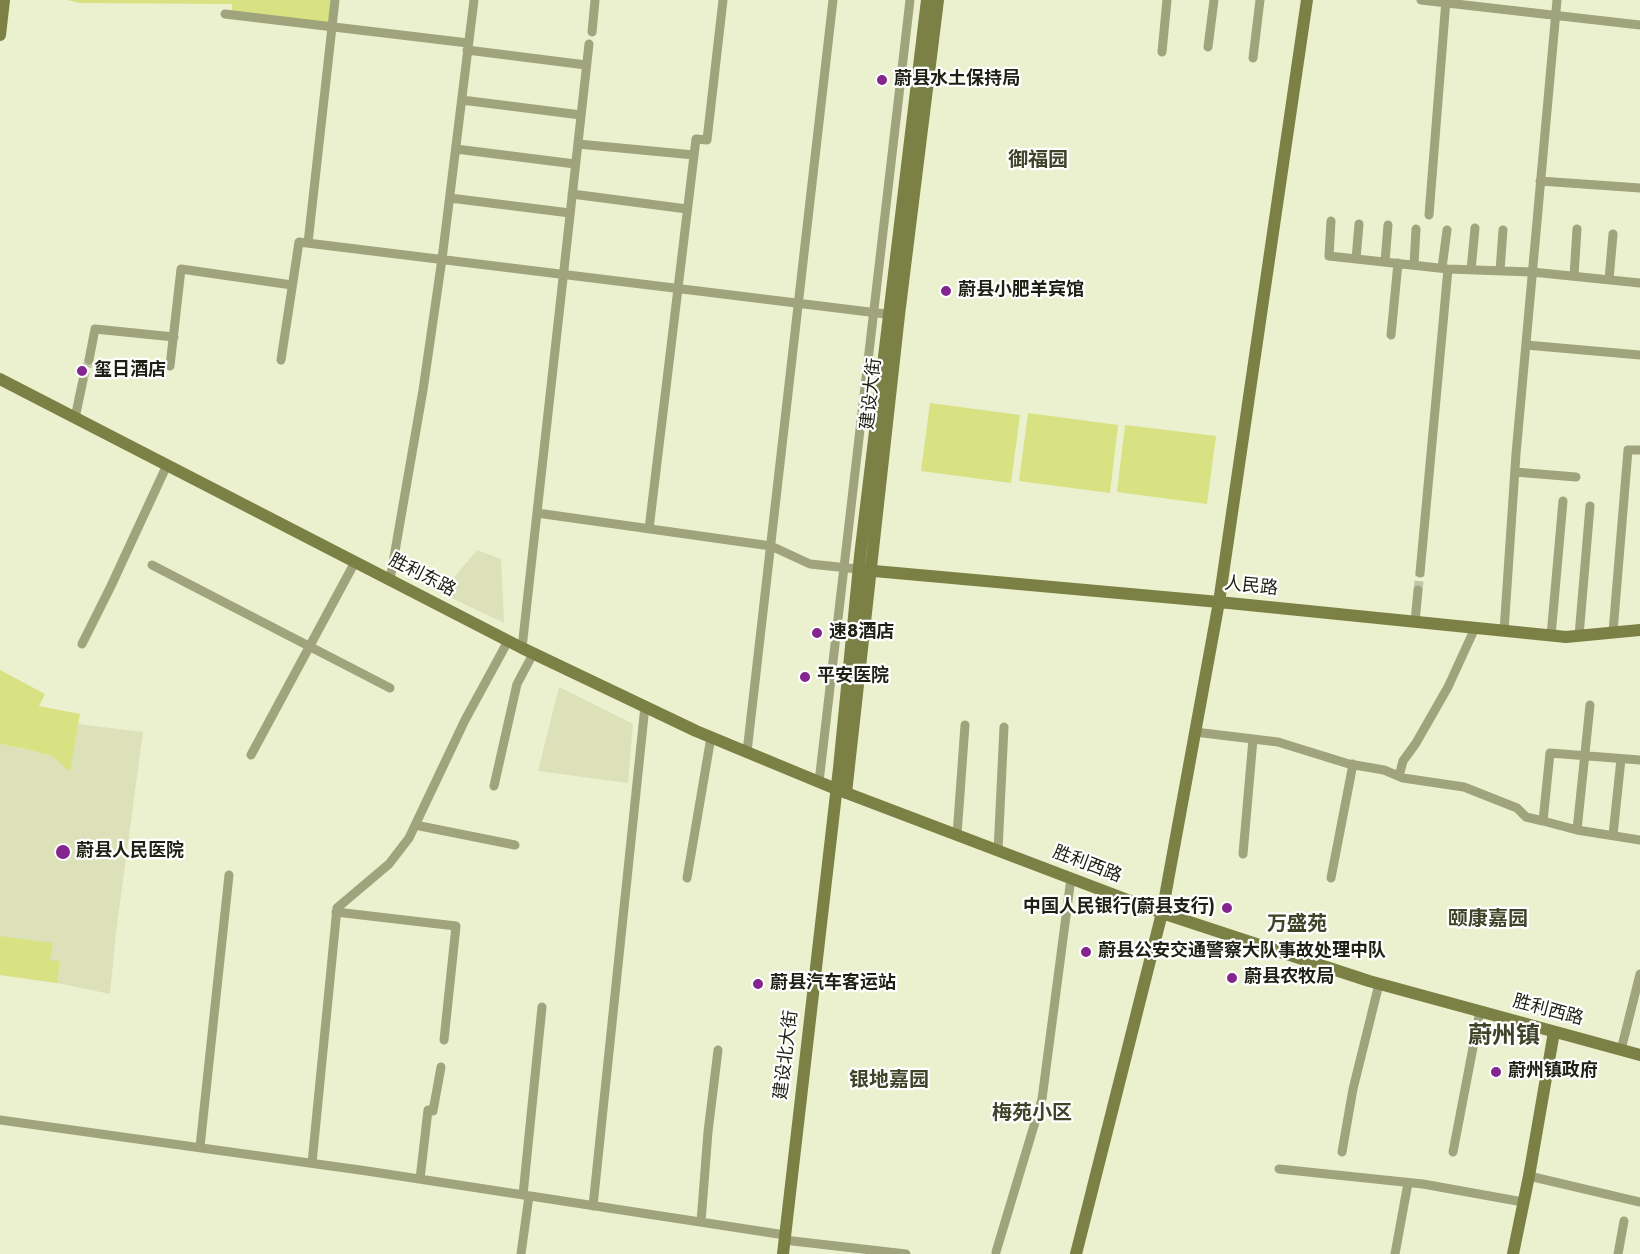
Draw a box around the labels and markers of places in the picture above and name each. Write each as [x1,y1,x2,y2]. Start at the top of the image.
place label: 蔚县水土保持局 [894,69,1020,91]
marker: 蔚县水土保持局 [875,73,889,87]
place label: 蔚县小肥羊宾馆 [958,280,1084,302]
marker: 蔚县小肥羊宾馆 [939,284,953,298]
place label: 玺日酒店 [94,360,166,382]
marker: 玺日酒店 [75,364,89,378]
place label: 速8酒店 [829,622,894,644]
marker: 速8酒店 [810,626,824,640]
place label: 平安医院 [817,666,889,688]
marker: 平安医院 [798,670,812,684]
place label: 蔚县人民医院 [76,841,184,863]
marker: 蔚县人民医院 [54,843,72,861]
place label: 中国人民银行(蔚县支行) [1023,897,1215,919]
marker: 中国人民银行(蔚县支行) [1220,901,1234,915]
place label: 蔚县公安交通警察大队事故处理中队 [1098,941,1386,963]
marker: 蔚县公安交通警察大队事故处理中队 [1079,945,1093,959]
place label: 蔚县农牧局 [1244,967,1334,989]
marker: 蔚县农牧局 [1225,971,1239,985]
place label: 蔚县汽车客运站 [770,973,896,995]
marker: 蔚县汽车客运站 [751,977,765,991]
place label: 蔚州镇政府 [1508,1061,1598,1083]
marker: 蔚州镇政府 [1489,1065,1503,1079]

